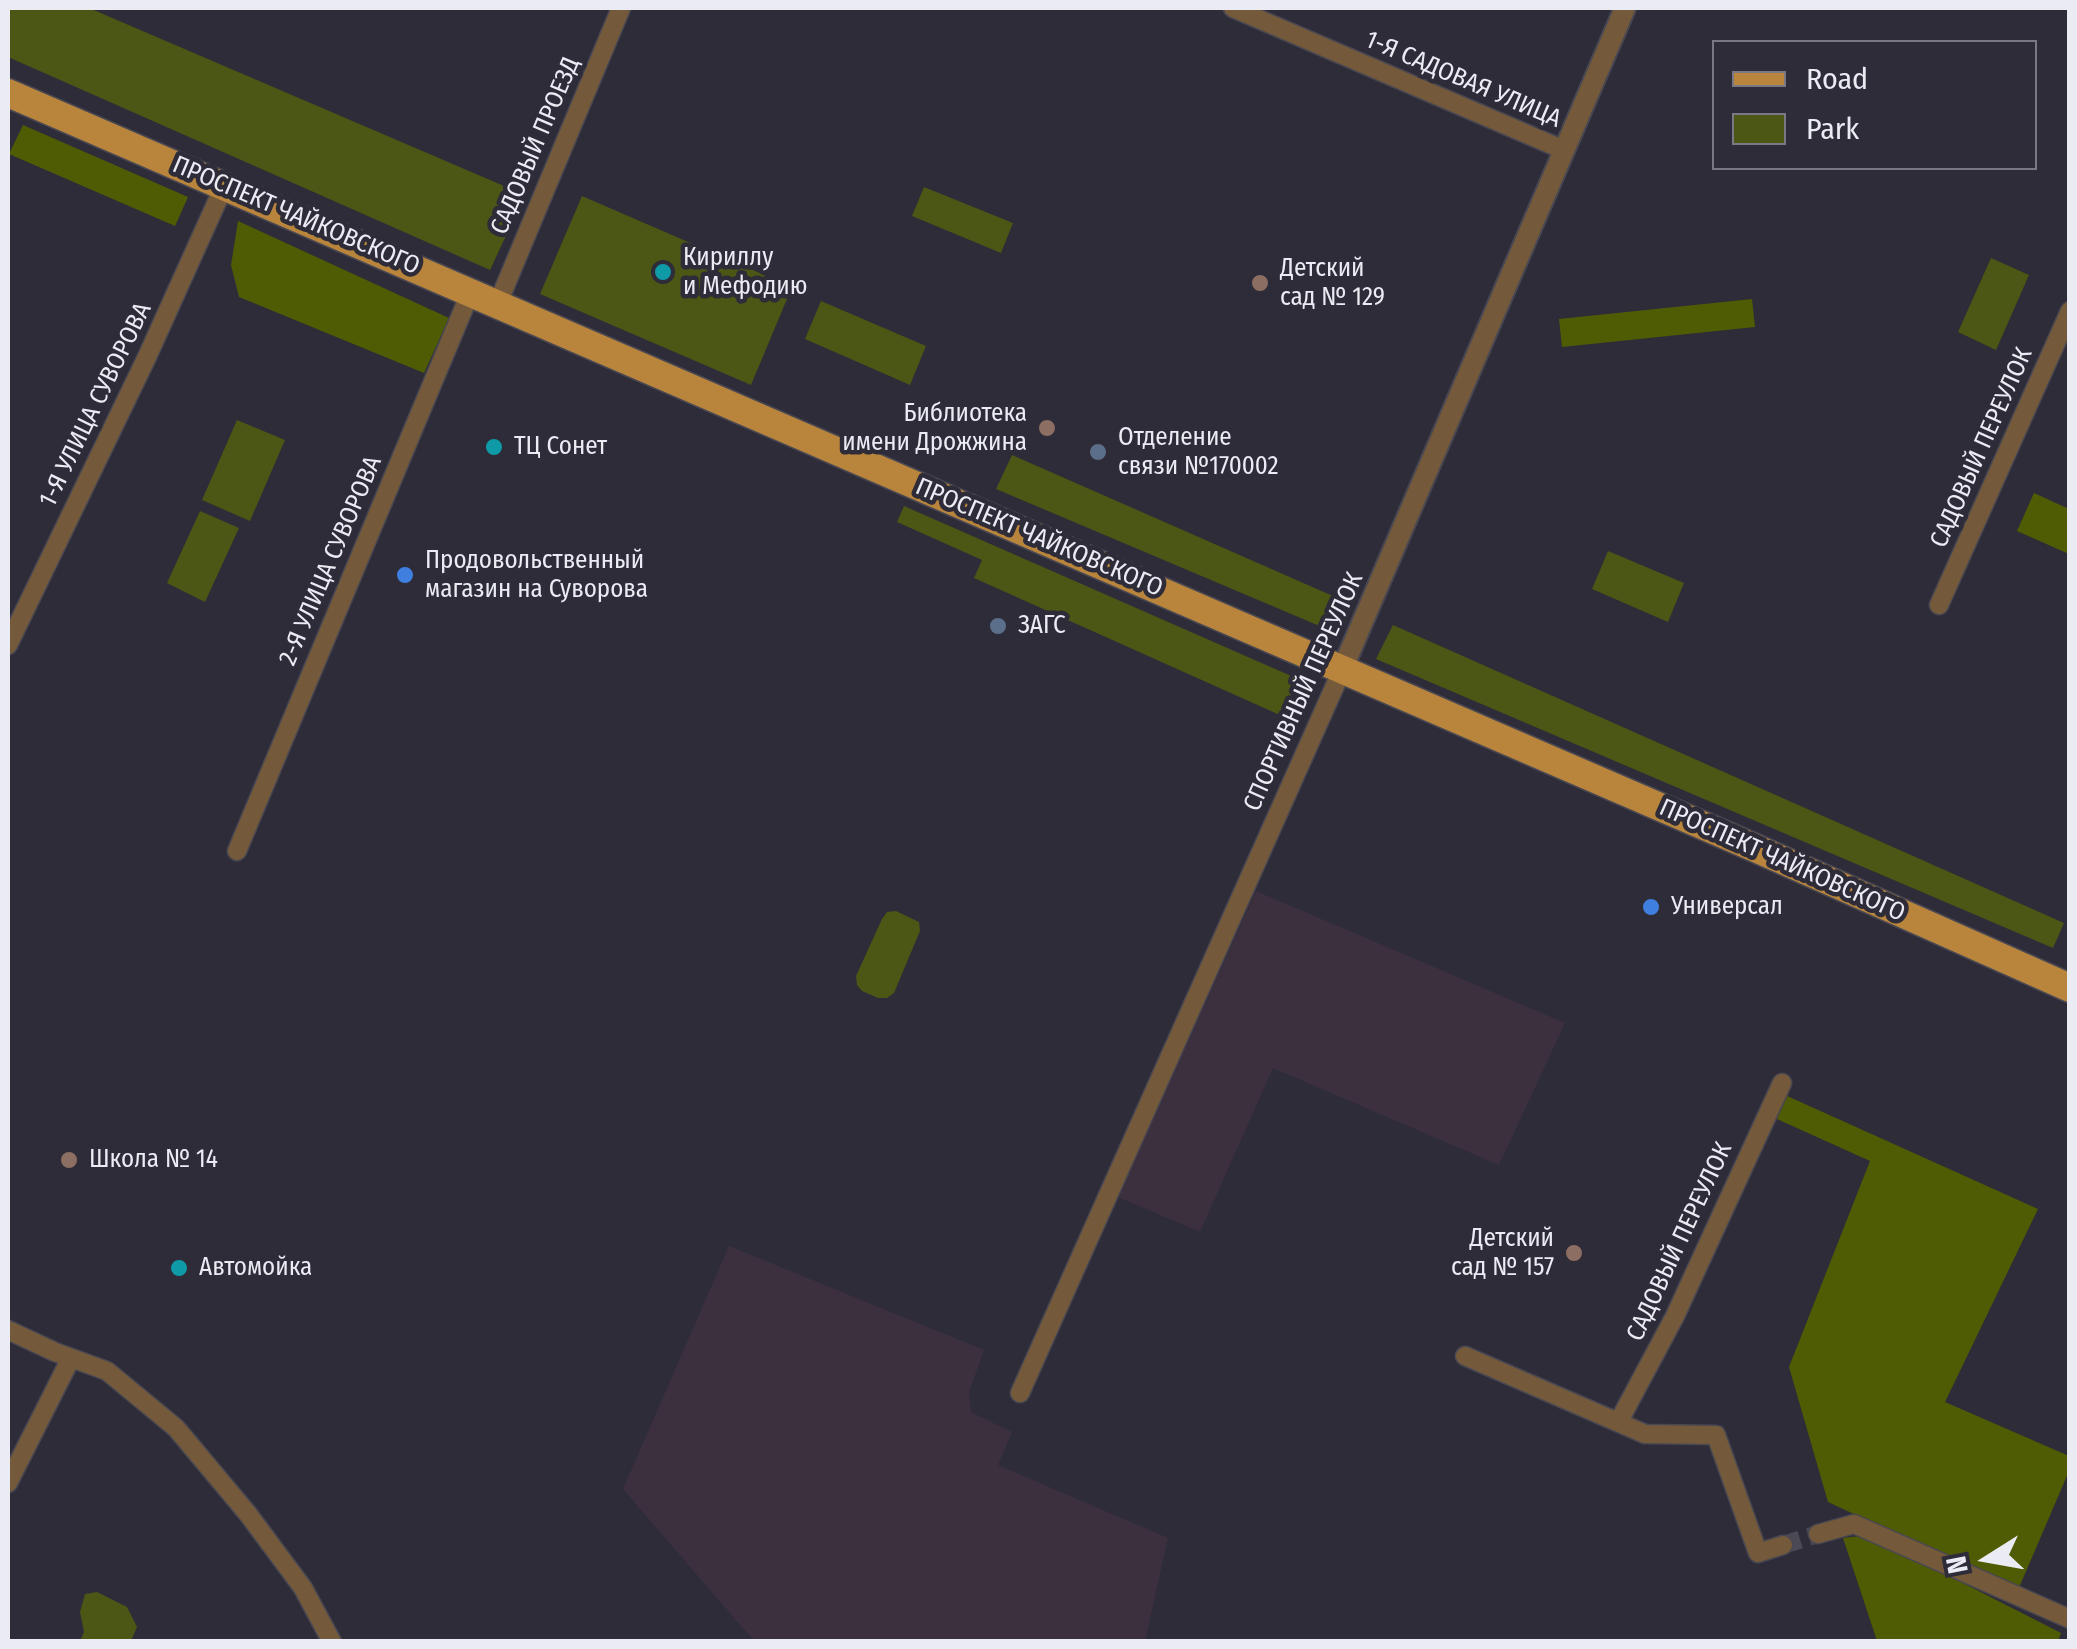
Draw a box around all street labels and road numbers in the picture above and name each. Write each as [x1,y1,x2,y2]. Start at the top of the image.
street label: 1-Я САДОВАЯ УЛИЦА [1361,25,1565,135]
street label: САДОВЫЙ ПРОЕЗД [485,53,587,239]
street label: ПРОСПЕКТ ЧАЙКОВСКОГО [168,150,424,282]
street label: 1-Я УЛИЦА СУВОРОВА [34,298,158,512]
street label: САДОВЫЙ ПЕРЕУЛОК [1924,343,2040,553]
street label: 2-Я УЛИЦА СУВОРОВА [273,452,389,670]
street label: ПРОСПЕКТ ЧАЙКОВСКОГО [911,472,1167,604]
street label: СПОРТИВНЫЙ ПЕРЕУЛОК [1238,568,1370,816]
street label: ПРОСПЕКТ ЧАЙКОВСКОГО [1655,793,1909,929]
street label: САДОВЫЙ ПЕРЕУЛОК [1621,1138,1739,1346]

